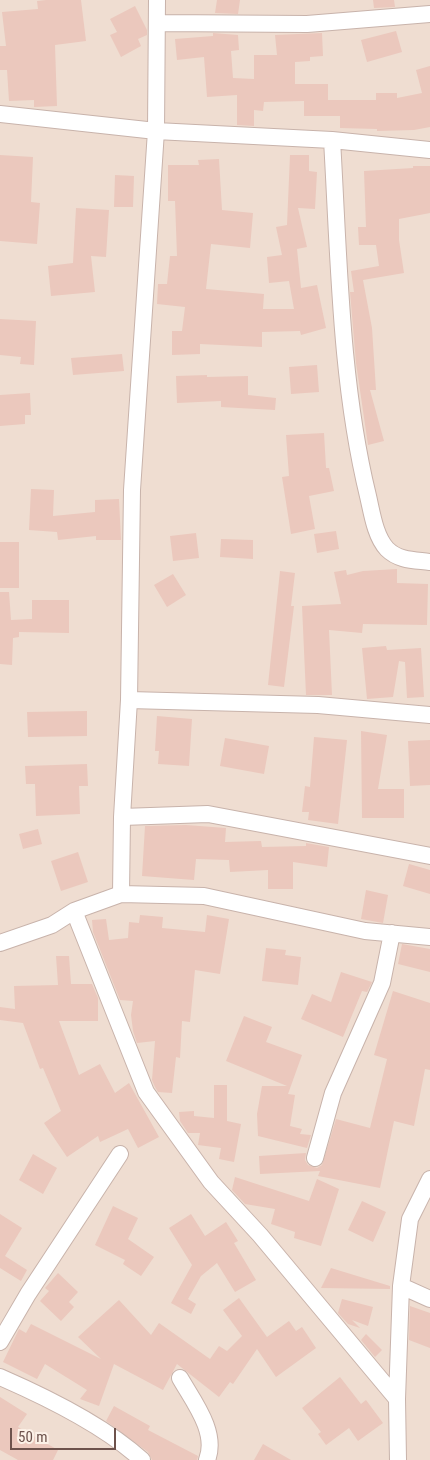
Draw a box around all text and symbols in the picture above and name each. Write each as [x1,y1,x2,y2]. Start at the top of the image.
scale bar [12,1418,119,1450]
text: 50 m [18,1428,48,1446]

